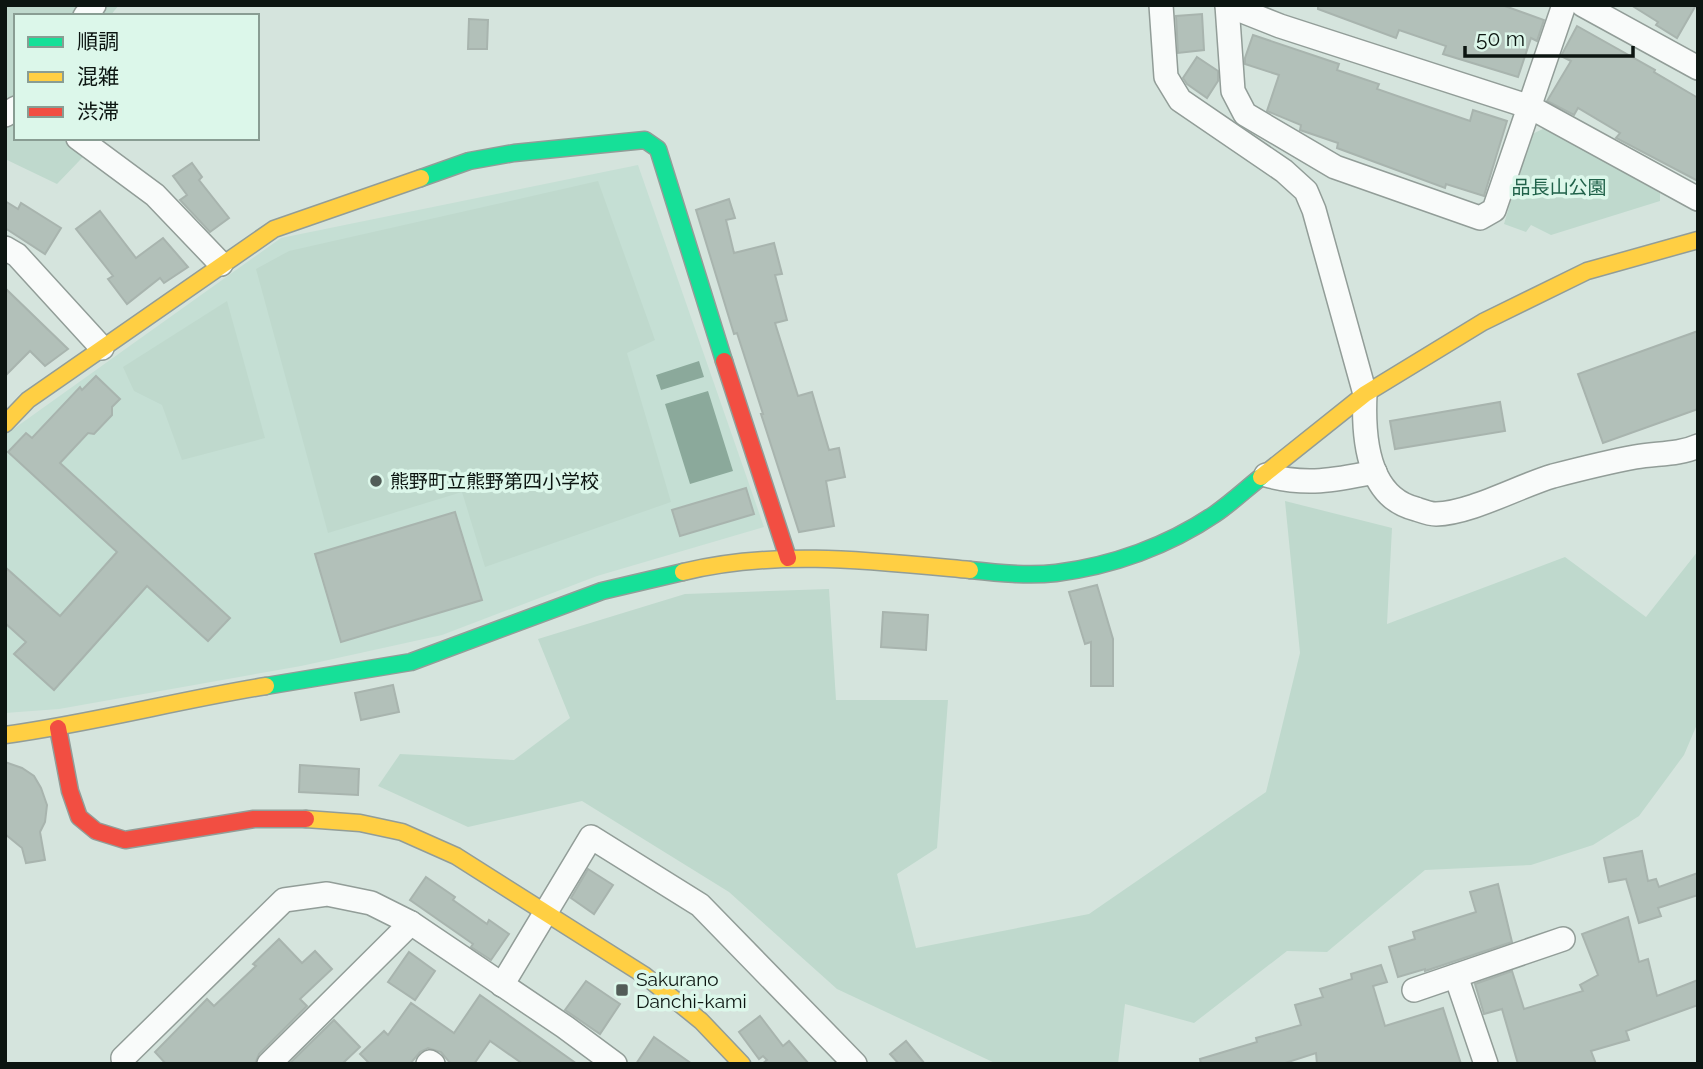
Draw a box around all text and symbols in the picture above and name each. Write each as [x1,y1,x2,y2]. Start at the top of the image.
legend [14,14,259,140]
scale bar [1465,14,1633,58]
text: 50 m [1476,26,1525,51]
text: 順調 [77,29,119,54]
text: 混雑 [77,64,119,89]
text: 渋滞 [77,99,119,124]
park label: 品長山公園 [1511,176,1607,198]
place label: 熊野町立熊野第四小学校 [390,470,599,492]
marker: 熊野町立熊野第四小学校 [368,473,384,489]
place label: Sakurano Danchi-kami [636,968,747,1012]
marker: Sakurano Danchi-kami [614,982,630,998]

